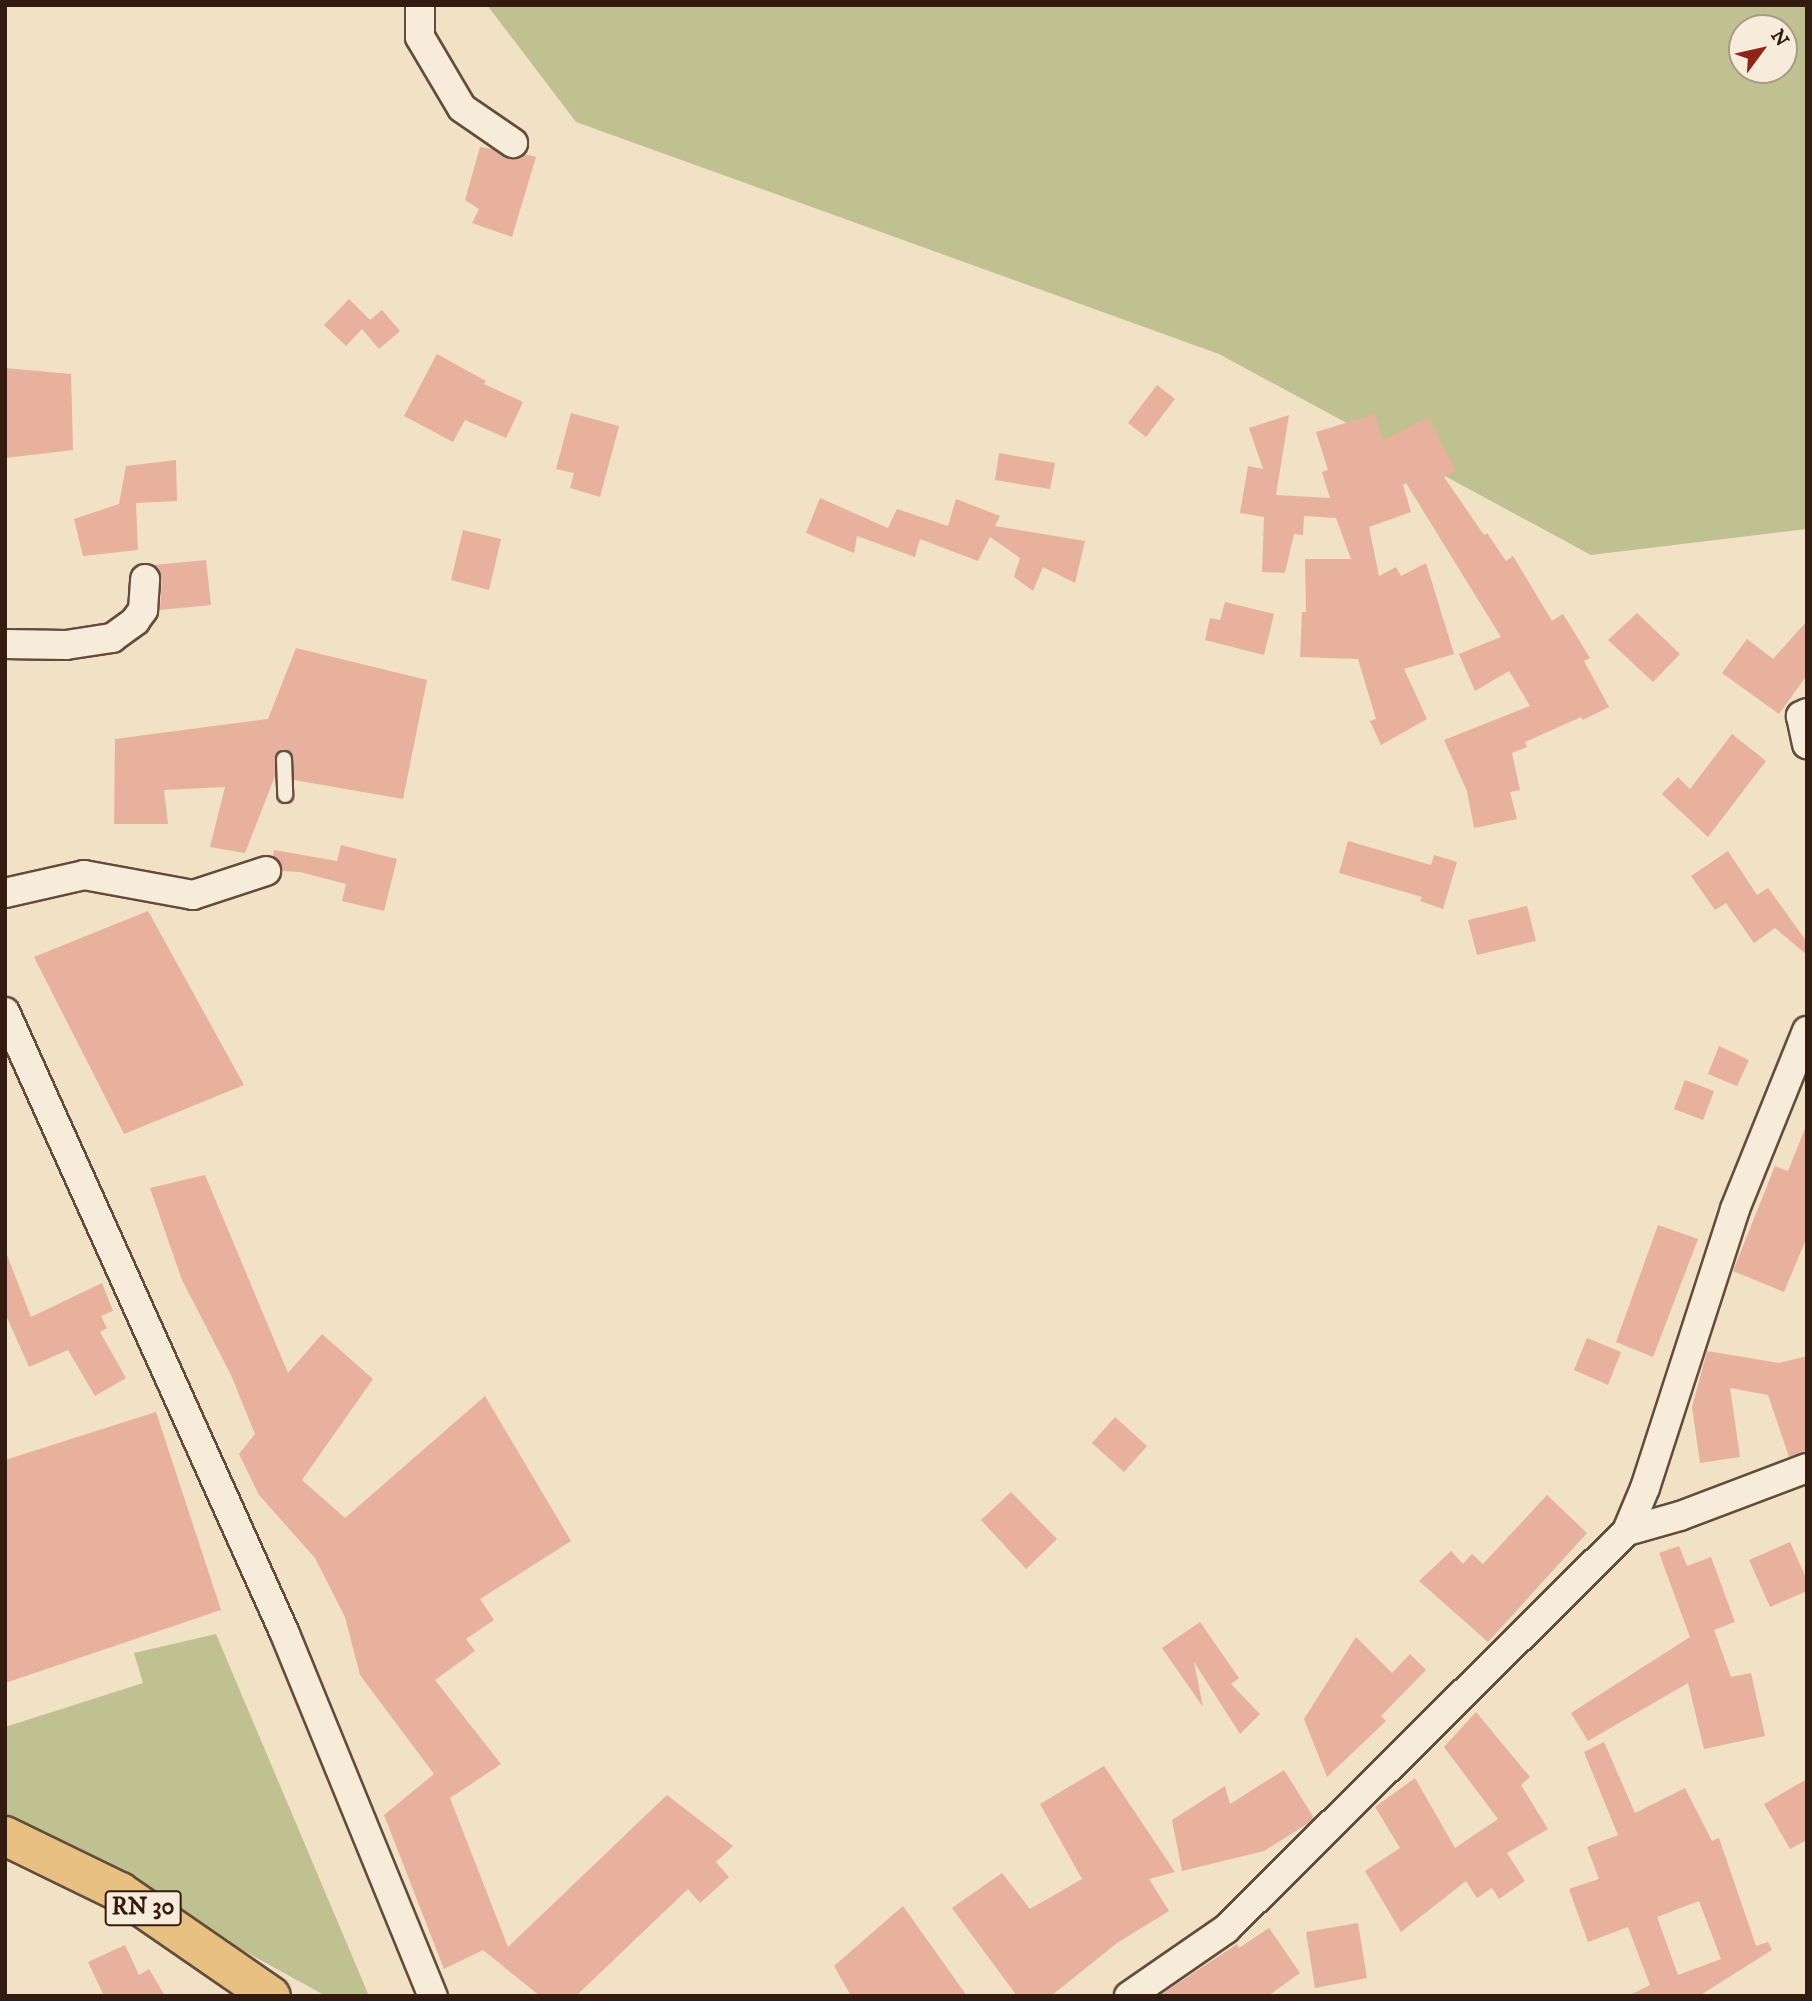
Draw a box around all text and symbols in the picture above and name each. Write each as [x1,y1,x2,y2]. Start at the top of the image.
north arrow [1728,14,1798,84]
text: N [1765,26,1793,51]
road number: RN 30 [104,1887,182,1928]

